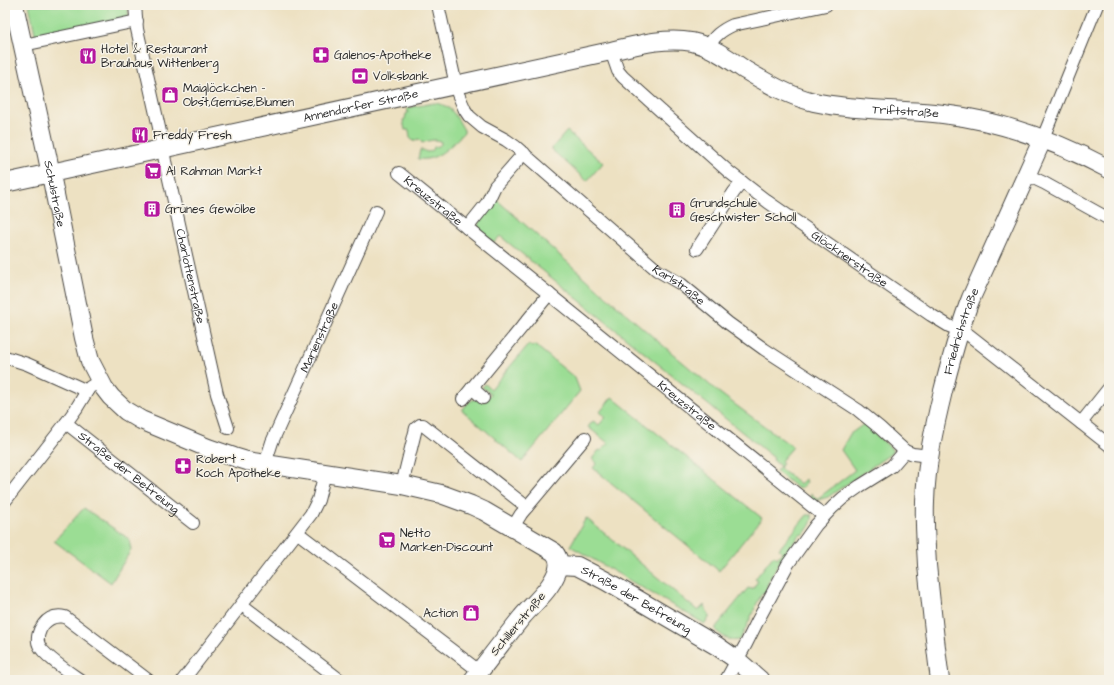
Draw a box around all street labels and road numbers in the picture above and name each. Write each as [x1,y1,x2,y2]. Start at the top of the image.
street label: Annendorfer Straße [302,85,420,126]
street label: Triftstraße [872,101,940,122]
street label: Schulstraße [40,159,70,229]
street label: Kreuzstraße [400,172,467,230]
street label: Glöcknerstraße [808,226,892,291]
street label: Charlottenstraße [172,227,210,326]
street label: Karlstraße [649,261,709,309]
street label: Friedrichstraße [939,285,983,376]
street label: Marienstraße [296,299,343,375]
street label: Kreuzstraße [654,376,720,435]
street label: Straße der Befreiung [75,427,183,519]
street label: Straße der Befreiung [578,561,695,639]
street label: Schillerstraße [486,588,550,660]

